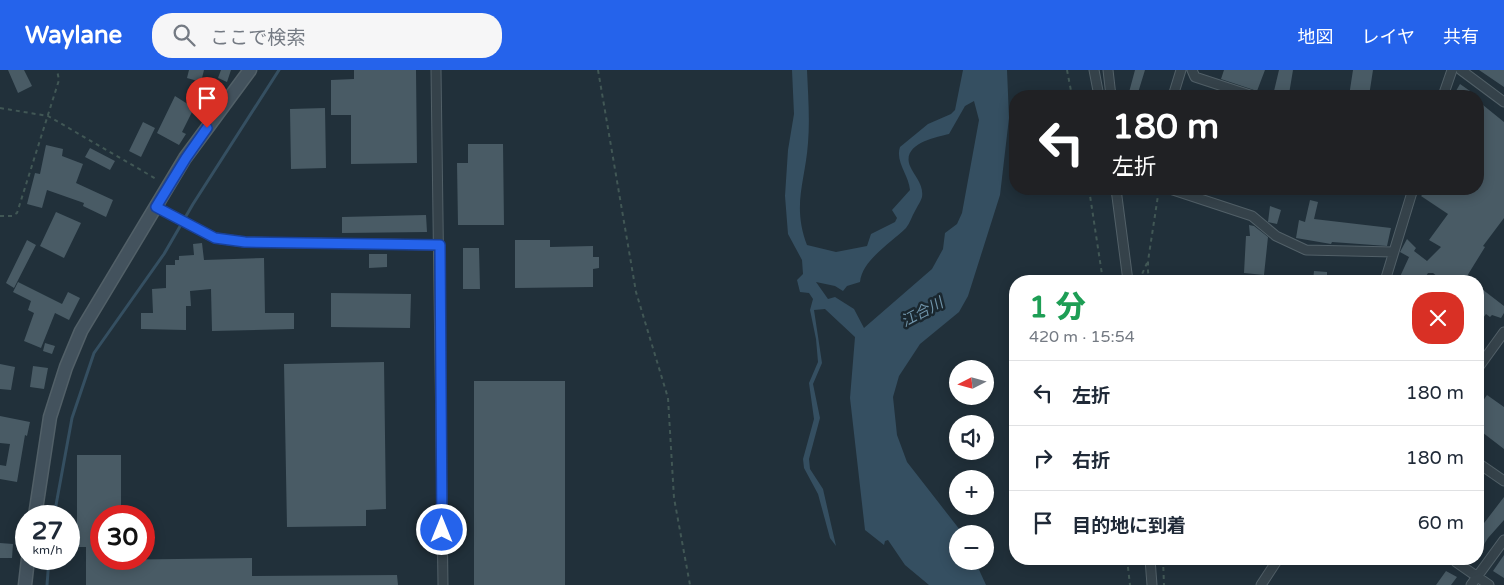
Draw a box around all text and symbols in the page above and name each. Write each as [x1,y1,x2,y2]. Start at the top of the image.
search box [152,13,502,58]
text: Waylane [25,21,122,50]
icon: search [170,21,198,49]
text: 地図 [1298,26,1334,48]
text: レイヤ [1362,26,1415,48]
text: 共有 [1443,26,1479,48]
text: ここで検索 [210,27,305,49]
pin [186,77,228,128]
icon: arrive [193,84,221,112]
text: 180 m [1112,106,1219,148]
icon: left [1029,110,1094,175]
text: 左折 [1112,154,1156,180]
text: 1 分 [1029,289,1086,326]
button: close [1412,292,1464,344]
water label: 江合川 [898,293,948,331]
text: 420 m · 15:54 [1029,327,1135,347]
north arrow [949,360,994,405]
map controls [949,360,994,570]
icon: left [1029,379,1057,407]
text: 180 m [1406,382,1464,404]
text: 左折 [1072,385,1110,407]
button: sound [949,415,994,460]
icon: right [1029,444,1057,472]
text: 180 m [1406,447,1464,469]
text: 右折 [1072,450,1110,472]
button: + [949,470,994,515]
position arrow [415,503,467,555]
speed limit sign: 30 [90,505,155,570]
icon: arrive [1029,509,1057,537]
text: 60 m [1418,512,1464,534]
text: 目的地に到着 [1072,515,1186,537]
text: 27 [32,516,63,546]
button: − [949,525,994,570]
text: km/h [32,543,63,557]

